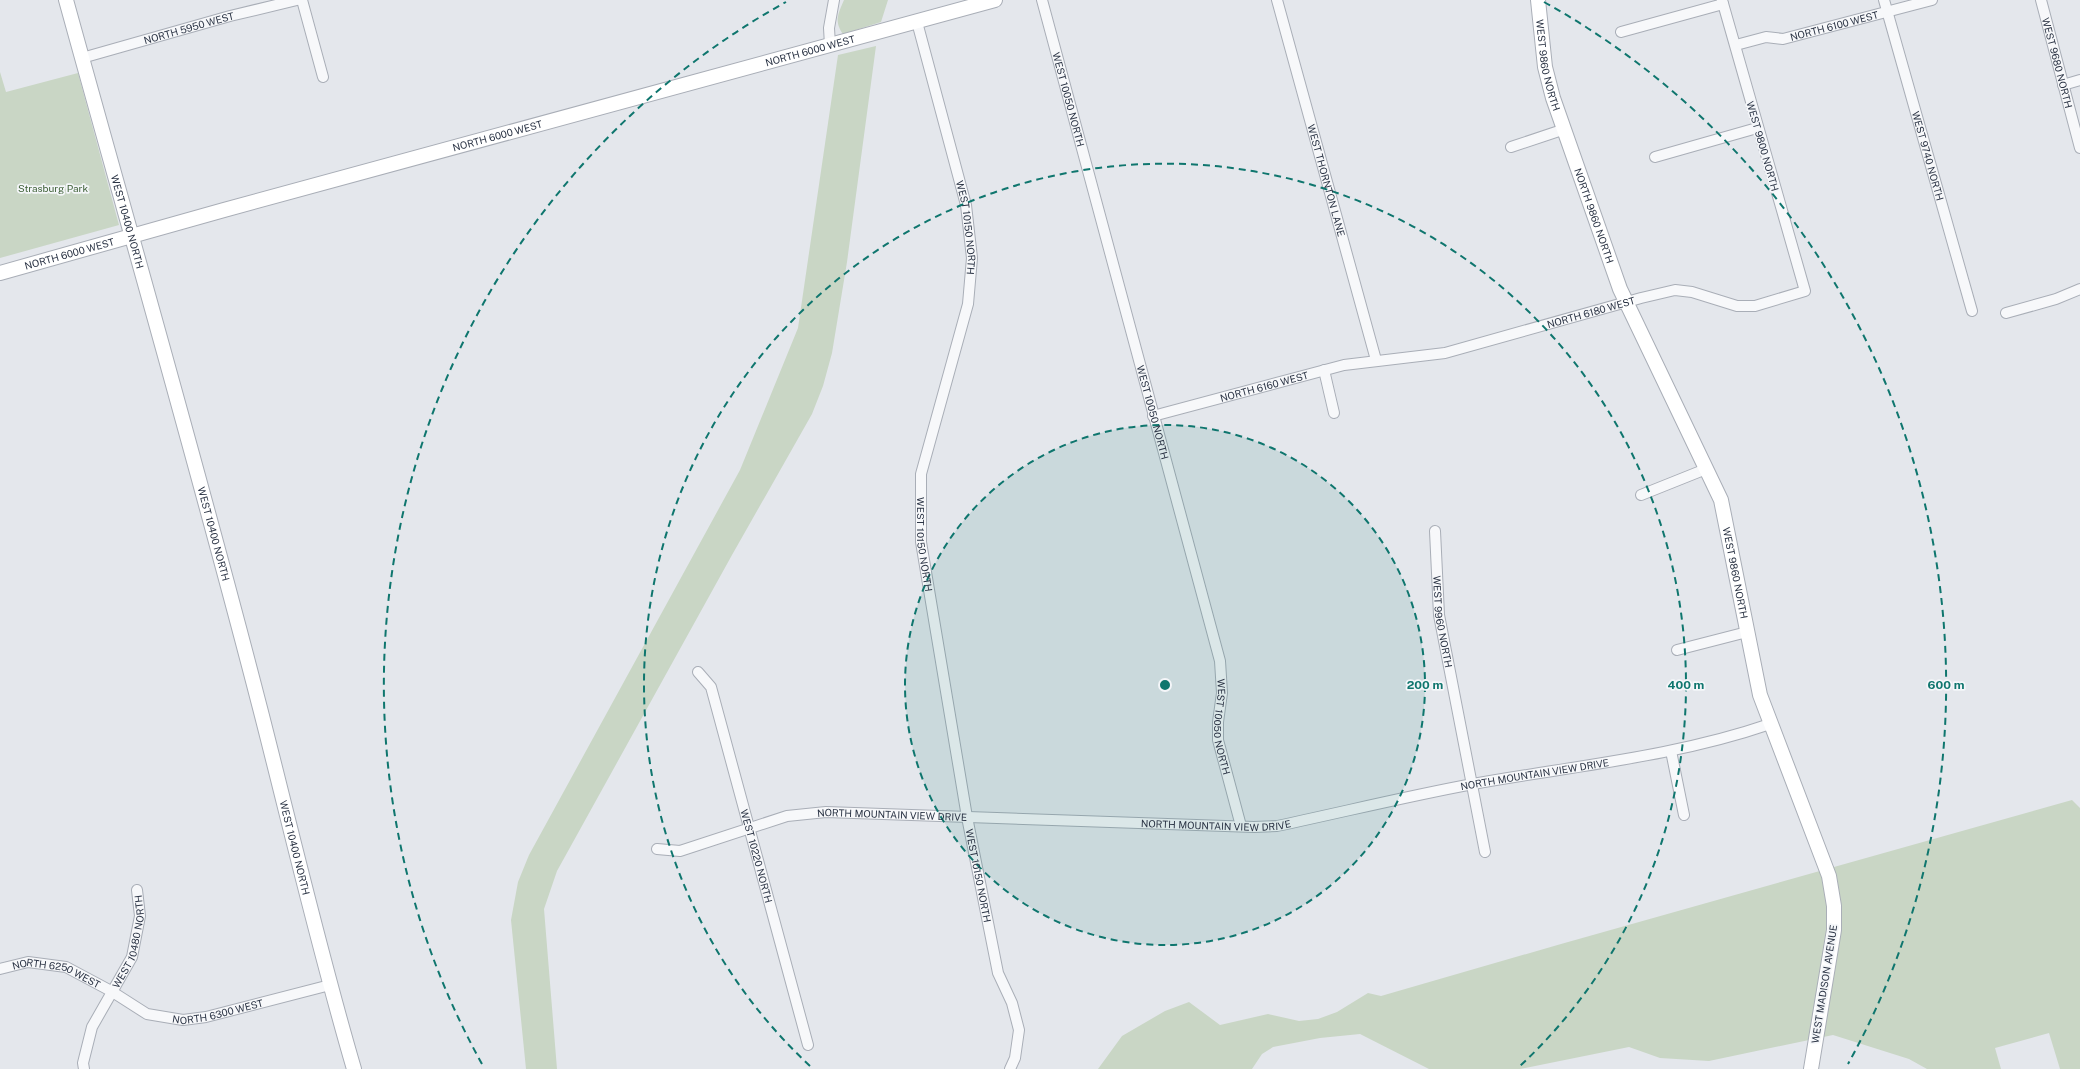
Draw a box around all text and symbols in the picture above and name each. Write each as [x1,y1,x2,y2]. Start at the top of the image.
street label: NORTH 6100 WEST [1789,8,1880,43]
street label: NORTH 5950 WEST [142,9,235,46]
street label: WEST 9680 NORTH [2040,16,2075,109]
street label: WEST 9860 NORTH [1534,19,1563,112]
street label: NORTH 6000 WEST [764,32,856,68]
street label: WEST 10050 NORTH [1050,51,1087,148]
street label: WEST 9800 NORTH [1744,100,1782,192]
street label: WEST 9740 NORTH [1910,110,1946,202]
street label: NORTH 6000 WEST [451,118,544,153]
street label: WEST THORNTON LANE [1305,123,1348,238]
street label: NORTH 9860 NORTH [1572,166,1616,265]
street label: WEST 10400 NORTH [109,173,146,270]
street label: WEST 10150 NORTH [954,179,978,275]
park label: Strasburg Park [18,182,88,194]
street label: NORTH 6000 WEST [23,235,116,272]
street label: NORTH 6180 WEST [1546,294,1636,330]
street label: WEST 10050 NORTH [1135,364,1171,461]
street label: NORTH 6160 WEST [1219,369,1310,404]
street label: WEST 10400 NORTH [195,485,232,582]
street label: WEST 10150 NORTH [915,497,935,593]
street label: WEST 9860 NORTH [1721,526,1751,620]
street label: WEST 9960 NORTH [1431,575,1455,669]
centre of rings [1158,678,1172,692]
street label: WEST 10050 NORTH [1212,678,1233,776]
text: 200 m [1407,678,1443,692]
text: 400 m [1668,678,1705,692]
text: 600 m [1928,678,1965,692]
street label: NORTH MOUNTAIN VIEW DRIVE [1459,756,1610,792]
street label: WEST 10400 NORTH [277,799,313,896]
street label: NORTH MOUNTAIN VIEW DRIVE [816,806,967,823]
street label: WEST 10220 NORTH [738,808,775,904]
street label: NORTH MOUNTAIN VIEW DRIVE [1141,817,1292,833]
street label: WEST 10150 NORTH [964,828,994,924]
street label: WEST 10480 NORTH [110,894,146,990]
street label: WEST MADISON AVENUE [1809,924,1839,1044]
street label: NORTH 6250 WEST [11,956,103,990]
street label: NORTH 6300 WEST [171,996,264,1026]

